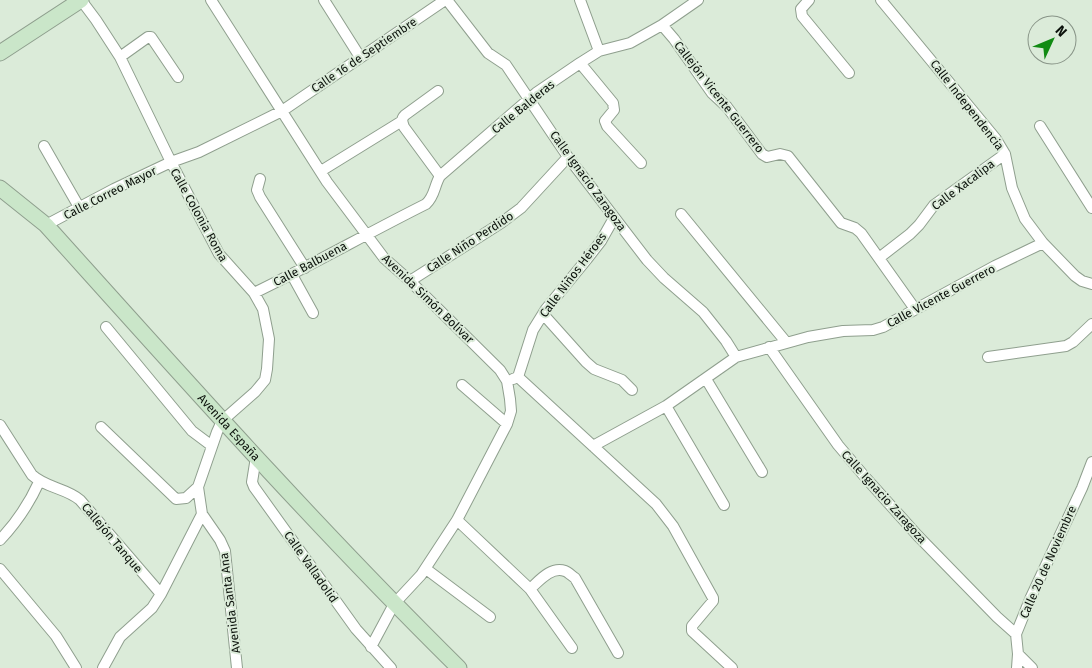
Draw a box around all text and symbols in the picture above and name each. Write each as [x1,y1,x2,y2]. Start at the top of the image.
street label: Calle 16 de Septiembre [309,15,419,95]
north arrow [1027,15,1077,65]
text: N [1052,22,1070,41]
street label: Callejón Vicente Guerrero [671,38,767,156]
street label: Calle Independencia [927,57,1007,153]
street label: Calle Balderas [489,77,558,137]
street label: Calle Ignacio Zaragoza [547,128,629,234]
street label: Calle Xacalipa [929,157,997,213]
street label: Calle Correo Mayor [61,163,159,222]
street label: Calle Colonia Roma [168,166,230,264]
street label: Calle Niño Perdido [424,209,516,275]
street label: Calle Niños Héroes [537,230,610,320]
street label: Calle Balbuena [271,239,349,289]
street label: Avenida Simón Bolívar [379,252,477,347]
street label: Calle Vicente Guerrero [885,262,997,330]
street label: Avenida España [195,391,263,464]
street label: Calle Ignacio Zaragoza [839,448,929,546]
street label: Callejón Tanque [79,500,145,576]
street label: Calle 20 de Noviembre [1017,504,1079,620]
street label: Calle Valladolid [281,529,341,605]
street label: Avenida Santa Ana [217,552,243,654]

